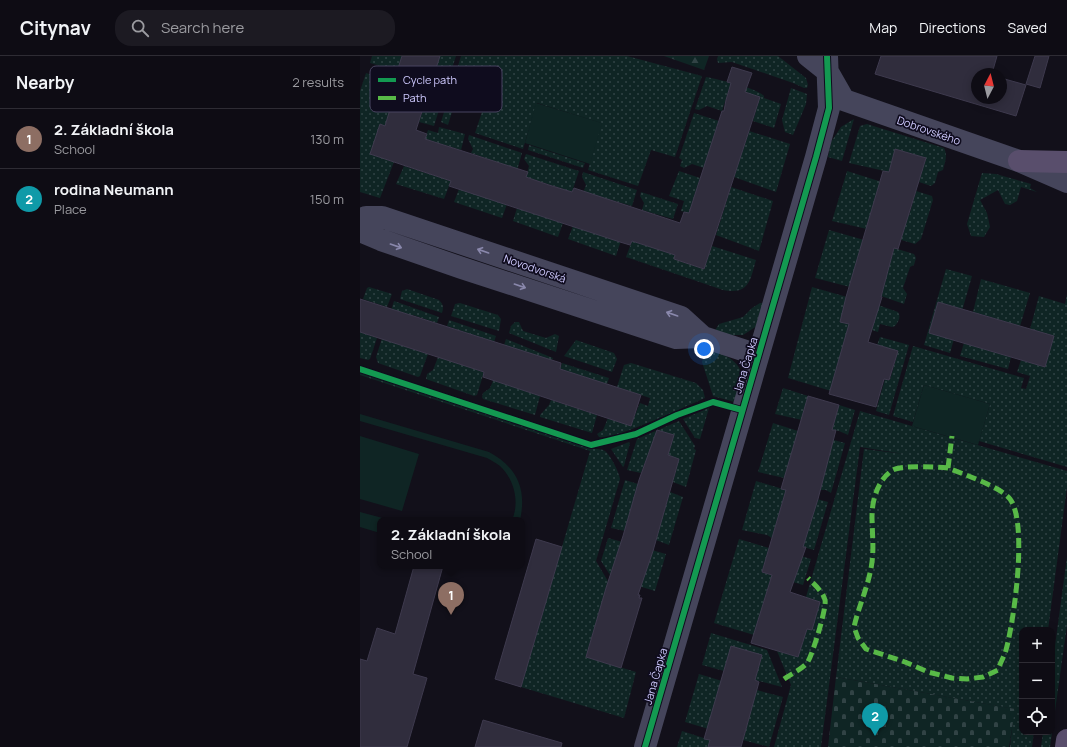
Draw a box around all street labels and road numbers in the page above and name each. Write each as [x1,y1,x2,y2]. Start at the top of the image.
street label: Dobrovského [895,112,963,148]
street label: Novodvorská [502,250,568,286]
street label: Jana Čapka [729,335,761,395]
street label: Jana Čapka [640,646,670,706]

